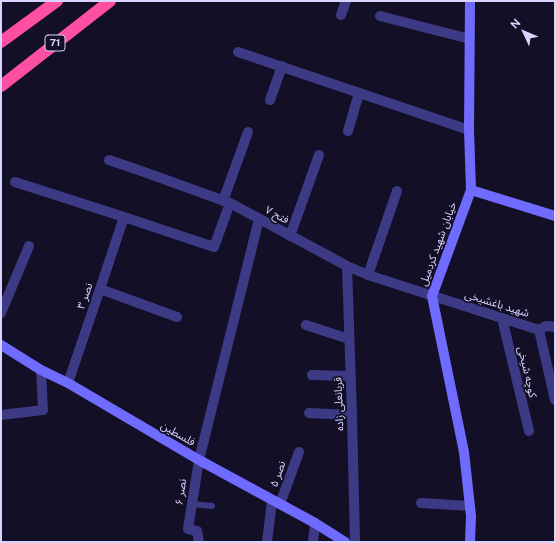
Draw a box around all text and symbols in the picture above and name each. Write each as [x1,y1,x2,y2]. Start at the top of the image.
north arrow [504,12,544,52]
text: N [508,16,523,31]
road number: 71 [45,35,65,51]
street label: خیابان شهید کردمیل [417,200,459,288]
street label: فتح ۷ [263,203,291,227]
street label: نصر ۳ [74,281,96,311]
street label: شهید باغشیخی [463,288,531,320]
street label: کوچه شیخی [515,345,539,399]
street label: قربانعلی زاده [331,377,347,431]
street label: فلسطین [158,419,198,449]
street label: نصر ۵ [267,459,289,489]
street label: نصر ۶ [173,478,189,506]

